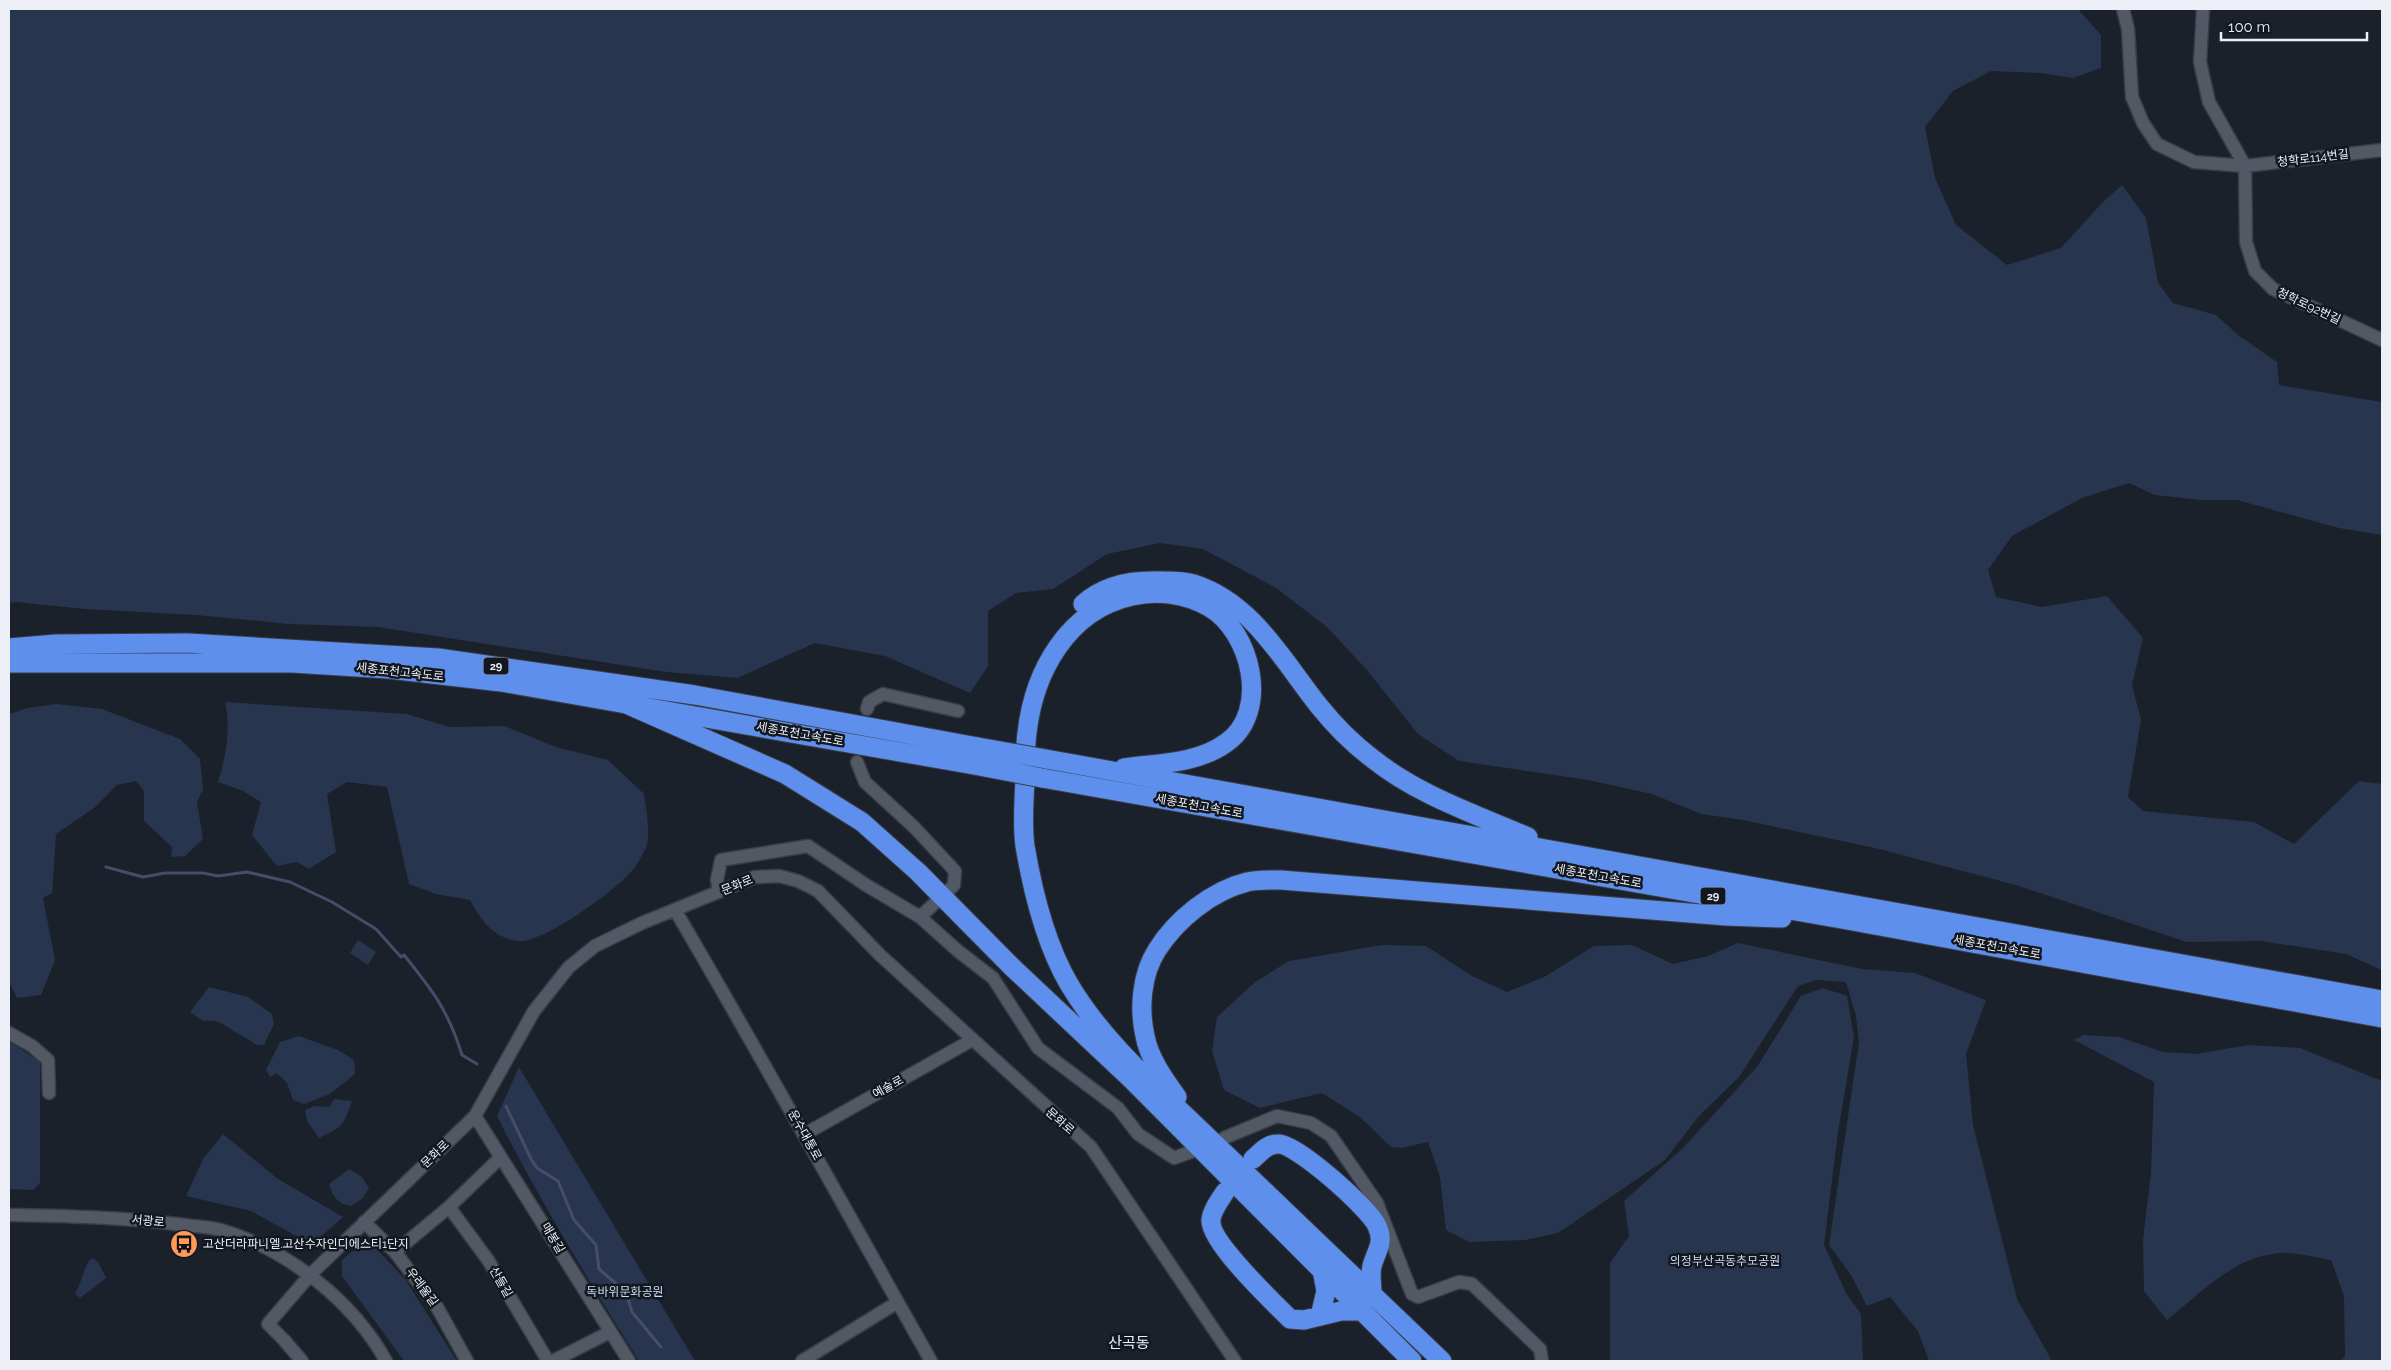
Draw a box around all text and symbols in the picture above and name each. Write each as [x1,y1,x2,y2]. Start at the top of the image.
scale bar [2221,10,2367,42]
text: 100 m [2228,18,2270,36]
street label: 청학로114번길 [2276,147,2350,169]
street label: 청학로92번길 [2275,285,2343,327]
road number: 29 [484,658,508,674]
street label: 세종포천고속도로 [355,660,445,684]
street label: 세종포천고속도로 [755,719,845,749]
street label: 세종포천고속도로 [1154,791,1244,821]
street label: 세종포천고속도로 [1553,861,1643,891]
street label: 문화로 [719,872,755,898]
road number: 29 [1700,888,1726,904]
street label: 세종포천고속도로 [1952,932,2042,962]
street label: 예술로 [870,1073,906,1101]
street label: 문화로 [1043,1105,1077,1137]
street label: 운수대통로 [785,1107,825,1163]
street label: 문화로 [418,1137,452,1171]
street label: 서광로 [131,1213,165,1229]
street label: 매봉길 [538,1220,568,1256]
bus stop icon: 고산더라파니엘.고산수자인디에스티1단지 [169,1229,199,1259]
place label: 고산더라파니엘.고산수자인디에스티1단지 [203,1237,409,1251]
park label: 의정부산곡동추모공원 [1670,1254,1780,1268]
street label: 산들길 [487,1264,515,1300]
street label: 우레울길 [403,1265,441,1309]
park label: 독바위문화공원 [586,1285,664,1299]
district label: 산곡동 [1108,1334,1150,1352]

